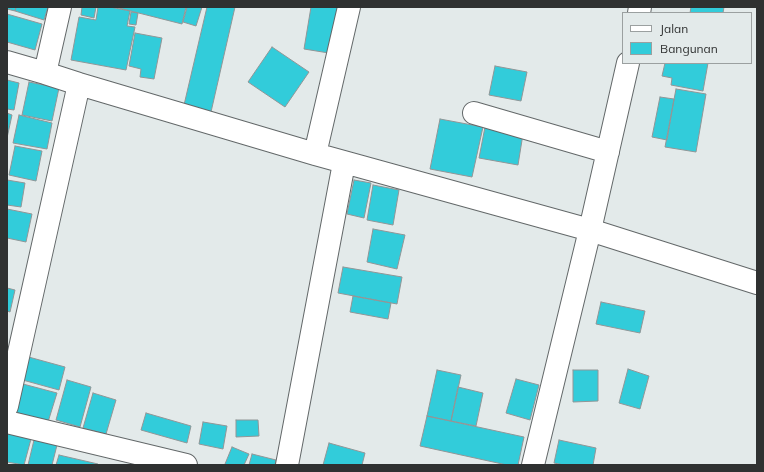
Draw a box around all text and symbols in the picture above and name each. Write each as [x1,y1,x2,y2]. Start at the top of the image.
legend [622,12,752,64]
text: Jalan [660,21,688,36]
text: Bangunan [660,41,718,56]

